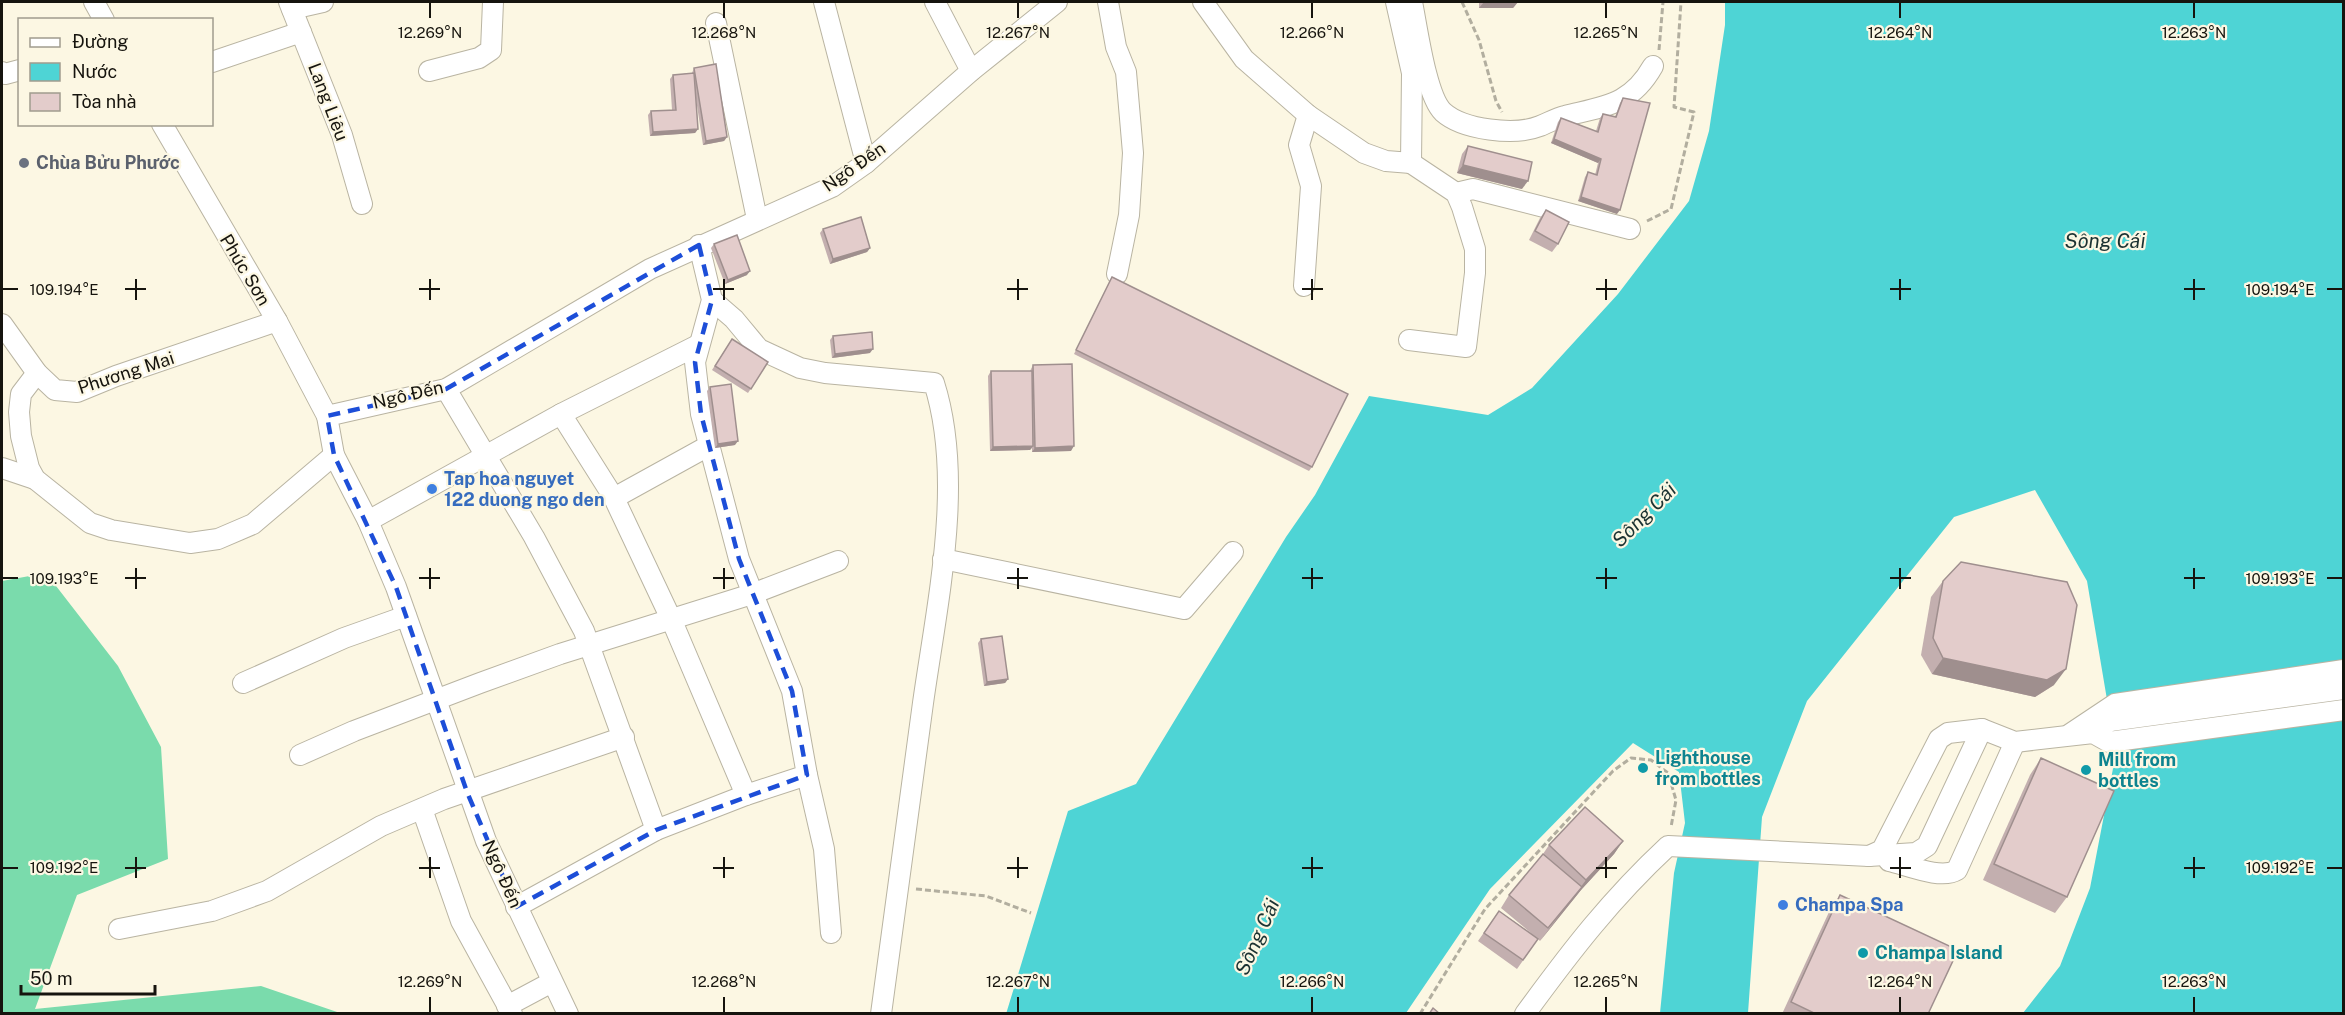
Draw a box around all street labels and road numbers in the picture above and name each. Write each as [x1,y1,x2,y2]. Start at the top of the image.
street label: Lang Liêu [304,60,353,144]
street label: Ngô Đến [818,137,889,196]
street label: Phúc Sơn [216,230,275,309]
street label: Phương Mai [75,347,177,398]
street label: Ngô Đến [370,376,445,413]
street label: Ngô Đến [478,837,527,911]

